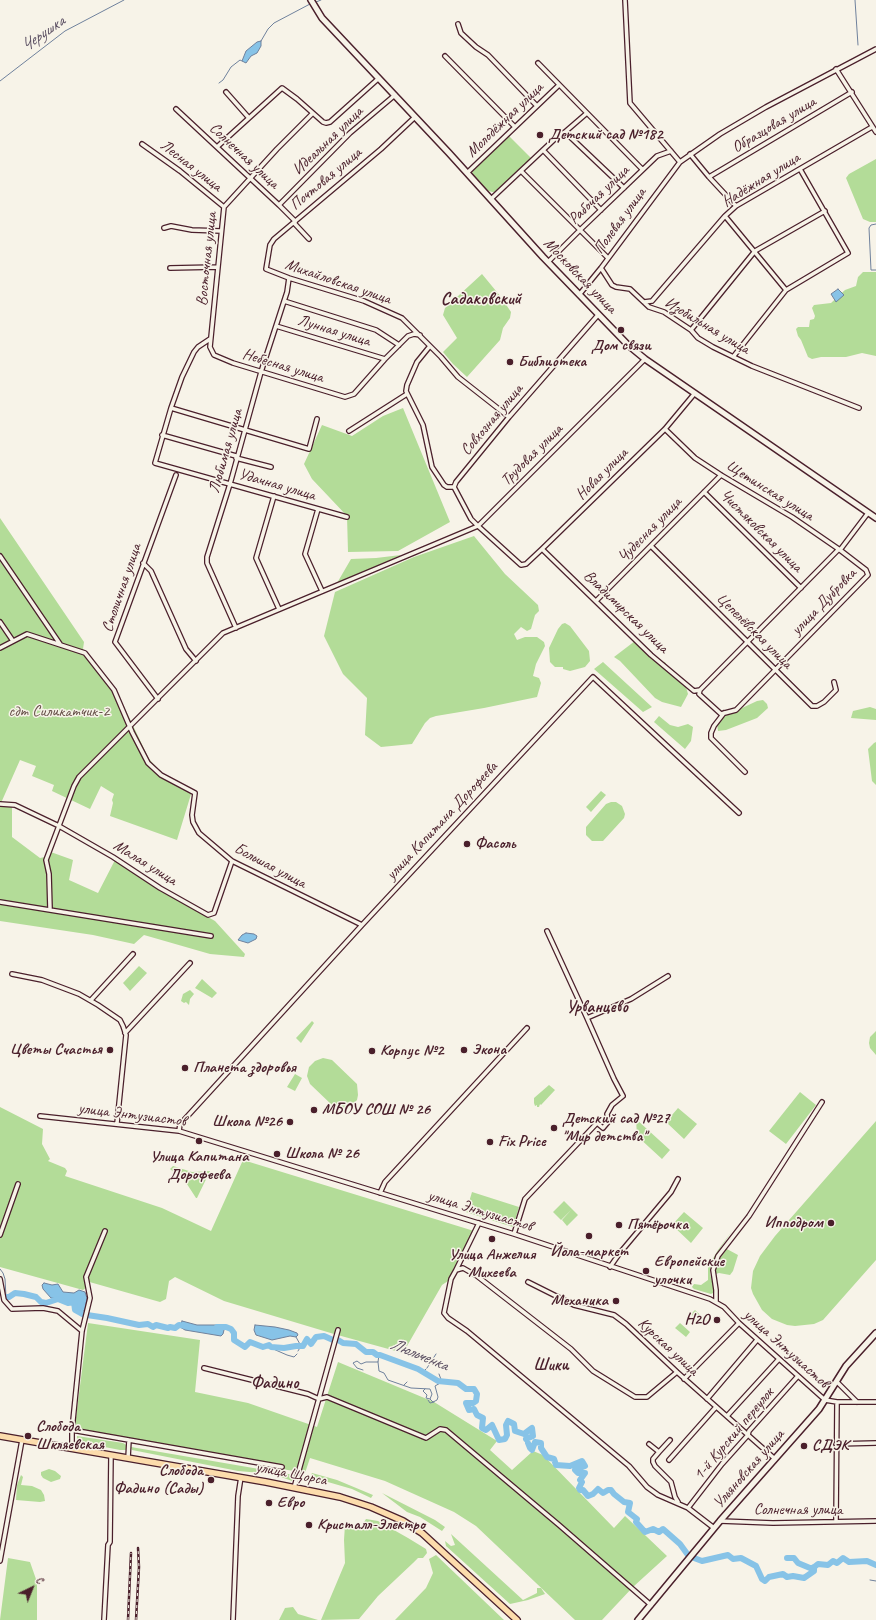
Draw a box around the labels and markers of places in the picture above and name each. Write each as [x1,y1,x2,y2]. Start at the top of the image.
place label: Детский сад №182 [548,125,663,145]
marker: Детский сад №182 [535,130,545,140]
marker: Дом связи [616,325,626,335]
place label: Дом связи [591,336,651,356]
place label: Библиотека [518,352,586,372]
marker: Библиотека [505,357,515,367]
place label: Фасоль [475,834,516,854]
marker: Фасоль [462,839,472,849]
place label: Цветы Счастья [10,1040,102,1060]
place label: Экона [472,1040,506,1060]
place label: Корпус №2 [380,1041,444,1061]
marker: Цветы Счастья [105,1045,115,1055]
marker: Экона [459,1045,469,1055]
marker: Корпус №2 [367,1046,377,1056]
place label: Планета здоровья [193,1058,296,1078]
marker: Планета здоровья [180,1063,190,1073]
place label: МБОУ СОШ № 26 [322,1100,430,1120]
marker: МБОУ СОШ № 26 [309,1105,319,1115]
place label: Детский сад №27 "Мир детства" [562,1109,669,1147]
place label: Школа №26 [212,1112,282,1132]
marker: Школа №26 [285,1117,295,1127]
marker: Детский сад №27 "Мир детства" [549,1123,559,1133]
place label: Fix Price [498,1132,546,1152]
marker: Улица Капитана Дорофеева [194,1136,204,1146]
marker: Fix Price [485,1137,495,1147]
place label: Школа № 26 [285,1144,359,1164]
place label: Улица Капитана Дорофеева [150,1147,248,1185]
marker: Школа № 26 [272,1149,282,1159]
place label: Ипподром [764,1213,823,1233]
place label: Пятёрочка [627,1215,688,1235]
marker: Ипподром [826,1218,836,1228]
marker: Пятёрочка [614,1220,624,1230]
marker: Йола-маркет [584,1231,594,1241]
marker: Улица Анжелия Михеева [487,1234,497,1244]
place label: Йола-маркет [550,1242,628,1262]
place label: Улица Анжелия Михеева [448,1245,536,1283]
place label: Европейские улочки [654,1252,724,1290]
marker: Европейские улочки [641,1266,651,1276]
place label: Механика [551,1291,608,1311]
marker: Механика [611,1296,621,1306]
place label: H2O [685,1310,709,1330]
marker: H2O [712,1315,722,1325]
place label: Слобода Шкляевская [36,1417,104,1455]
marker: Слобода Шкляевская [23,1431,33,1441]
place label: СДЭК [812,1436,849,1456]
marker: СДЭК [799,1441,809,1451]
place label: Слобода Фадино (Сады) [114,1461,203,1499]
marker: Слобода Фадино (Сады) [206,1475,216,1485]
place label: Евро [277,1493,304,1513]
marker: Евро [264,1498,274,1508]
place label: Кристалл-Электро [317,1515,425,1535]
marker: Кристалл-Электро [304,1520,314,1530]

